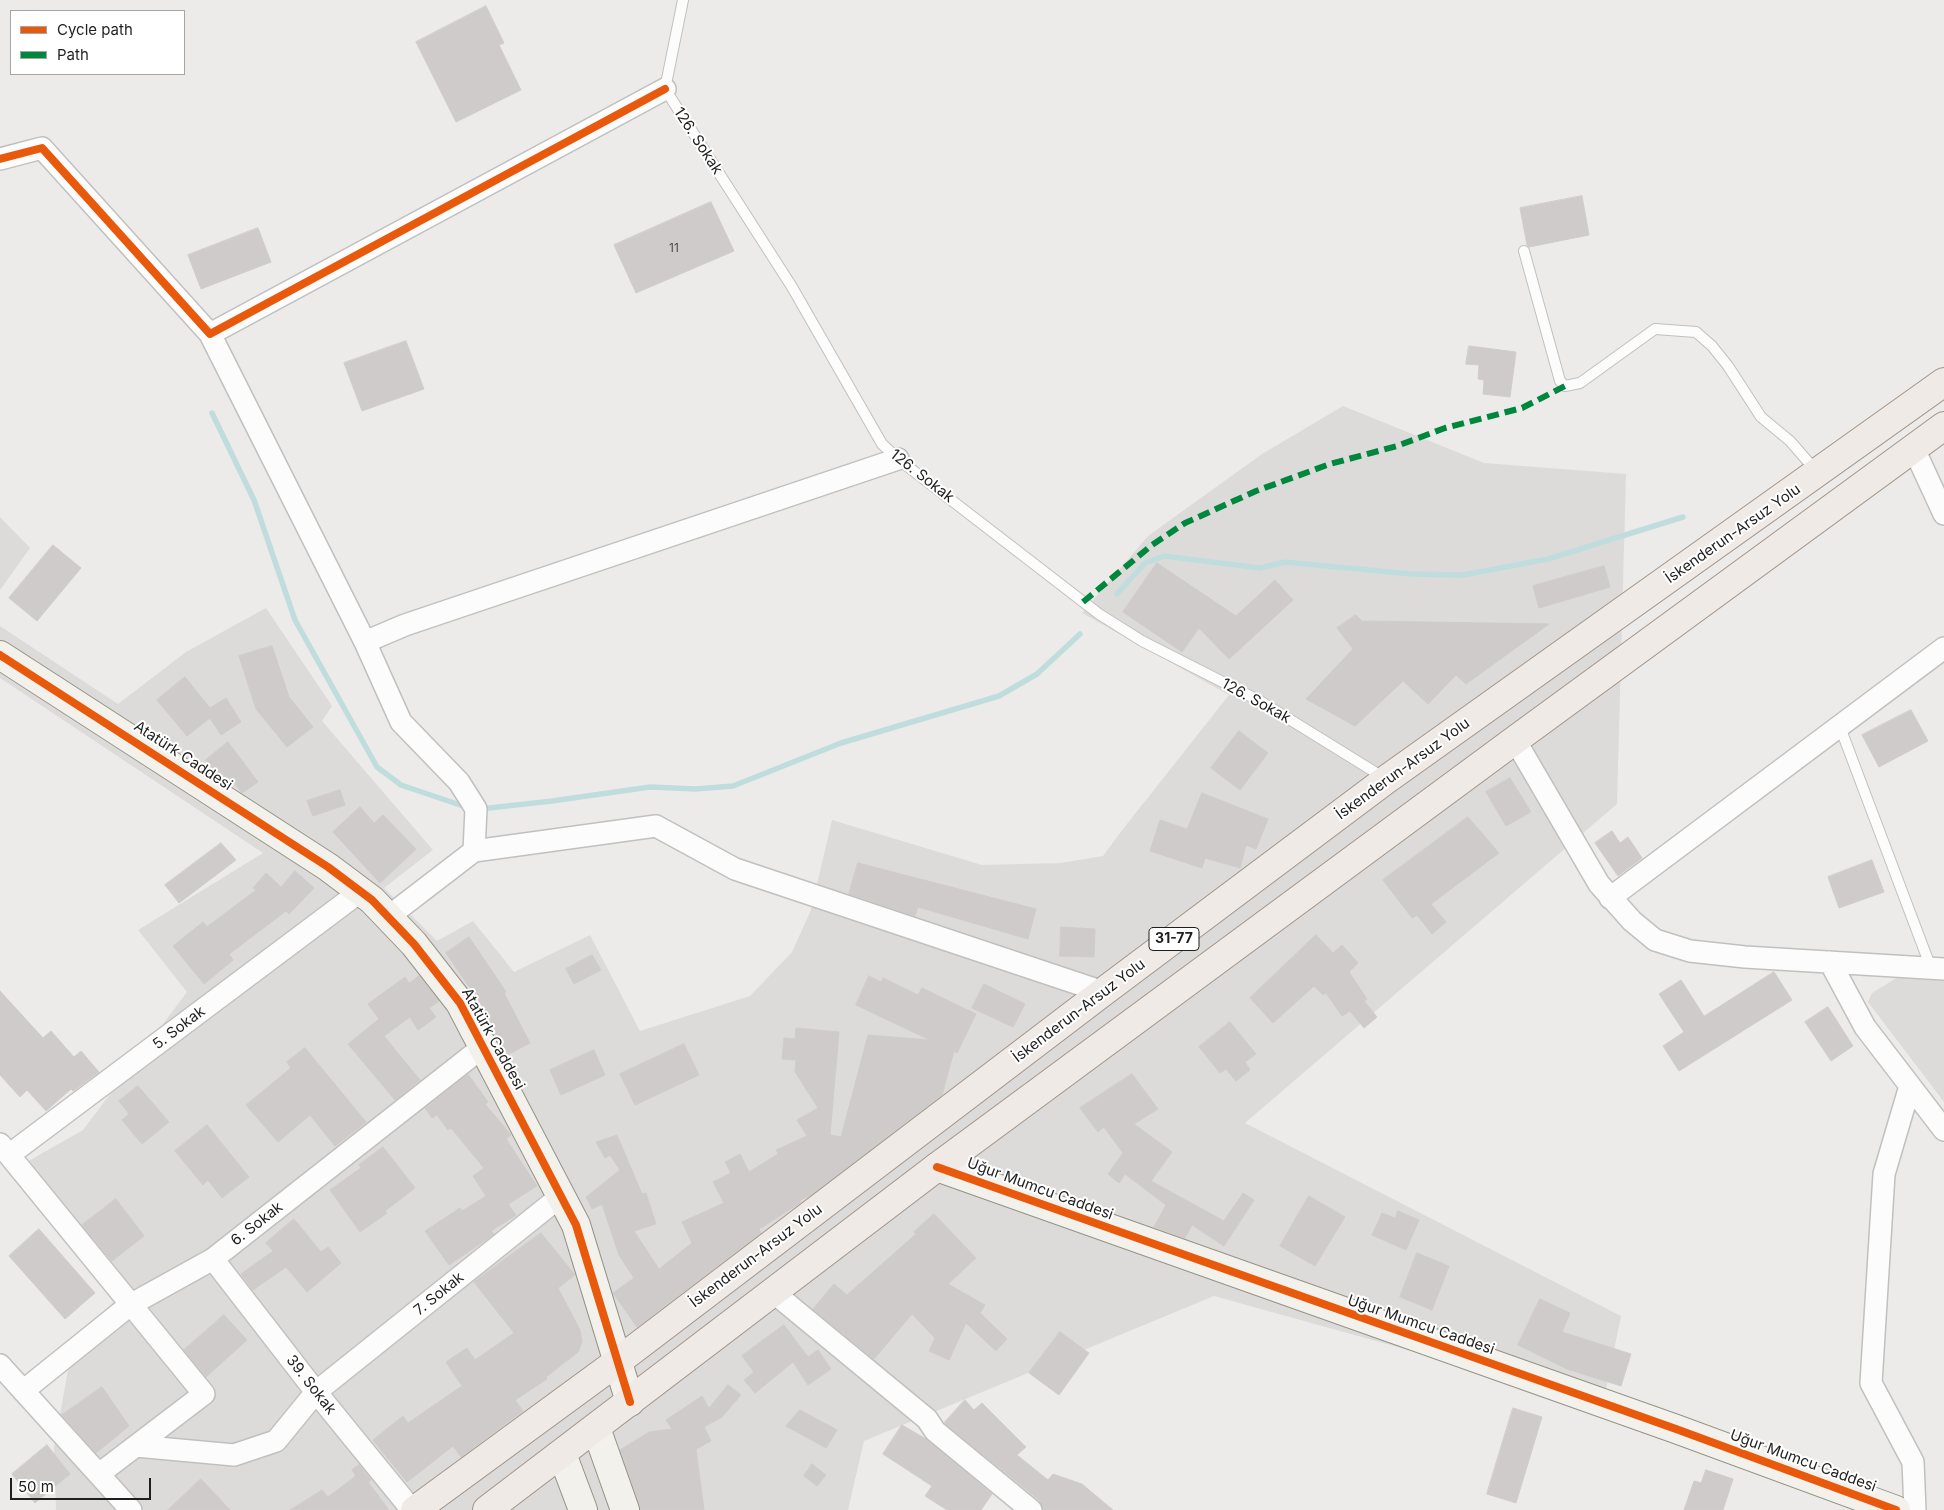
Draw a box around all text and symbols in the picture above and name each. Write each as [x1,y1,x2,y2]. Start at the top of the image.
legend [10,10,185,75]
text: Cycle path [57,20,133,39]
text: Path [57,45,89,64]
street label: 126. Sokak [670,104,726,178]
house number: 11 [669,241,679,255]
street label: 126. Sokak [886,445,958,507]
street label: İskenderun-Arsuz Yolu [1662,480,1804,588]
street label: 126. Sokak [1218,675,1294,727]
street label: İskenderun-Arsuz Yolu [1333,714,1473,824]
street label: Atatürk Caddesi [130,718,236,794]
road number: 31-77 [1149,928,1199,951]
street label: İskenderun-Arsuz Yolu [1009,955,1149,1067]
street label: Atatürk Caddesi [458,985,528,1093]
street label: 5. Sokak [149,1003,209,1053]
street label: Uğur Mumcu Caddesi [964,1154,1116,1224]
street label: 6. Sokak [227,1198,287,1250]
street label: İskenderun-Arsuz Yolu [686,1200,826,1312]
street label: 7. Sokak [411,1269,467,1319]
street label: Uğur Mumcu Caddesi [1345,1291,1497,1359]
street label: 39. Sokak [282,1352,340,1418]
street label: Uğur Mumcu Caddesi [1727,1426,1879,1496]
scale bar [12,1468,154,1500]
text: 50 m [18,1477,54,1496]

